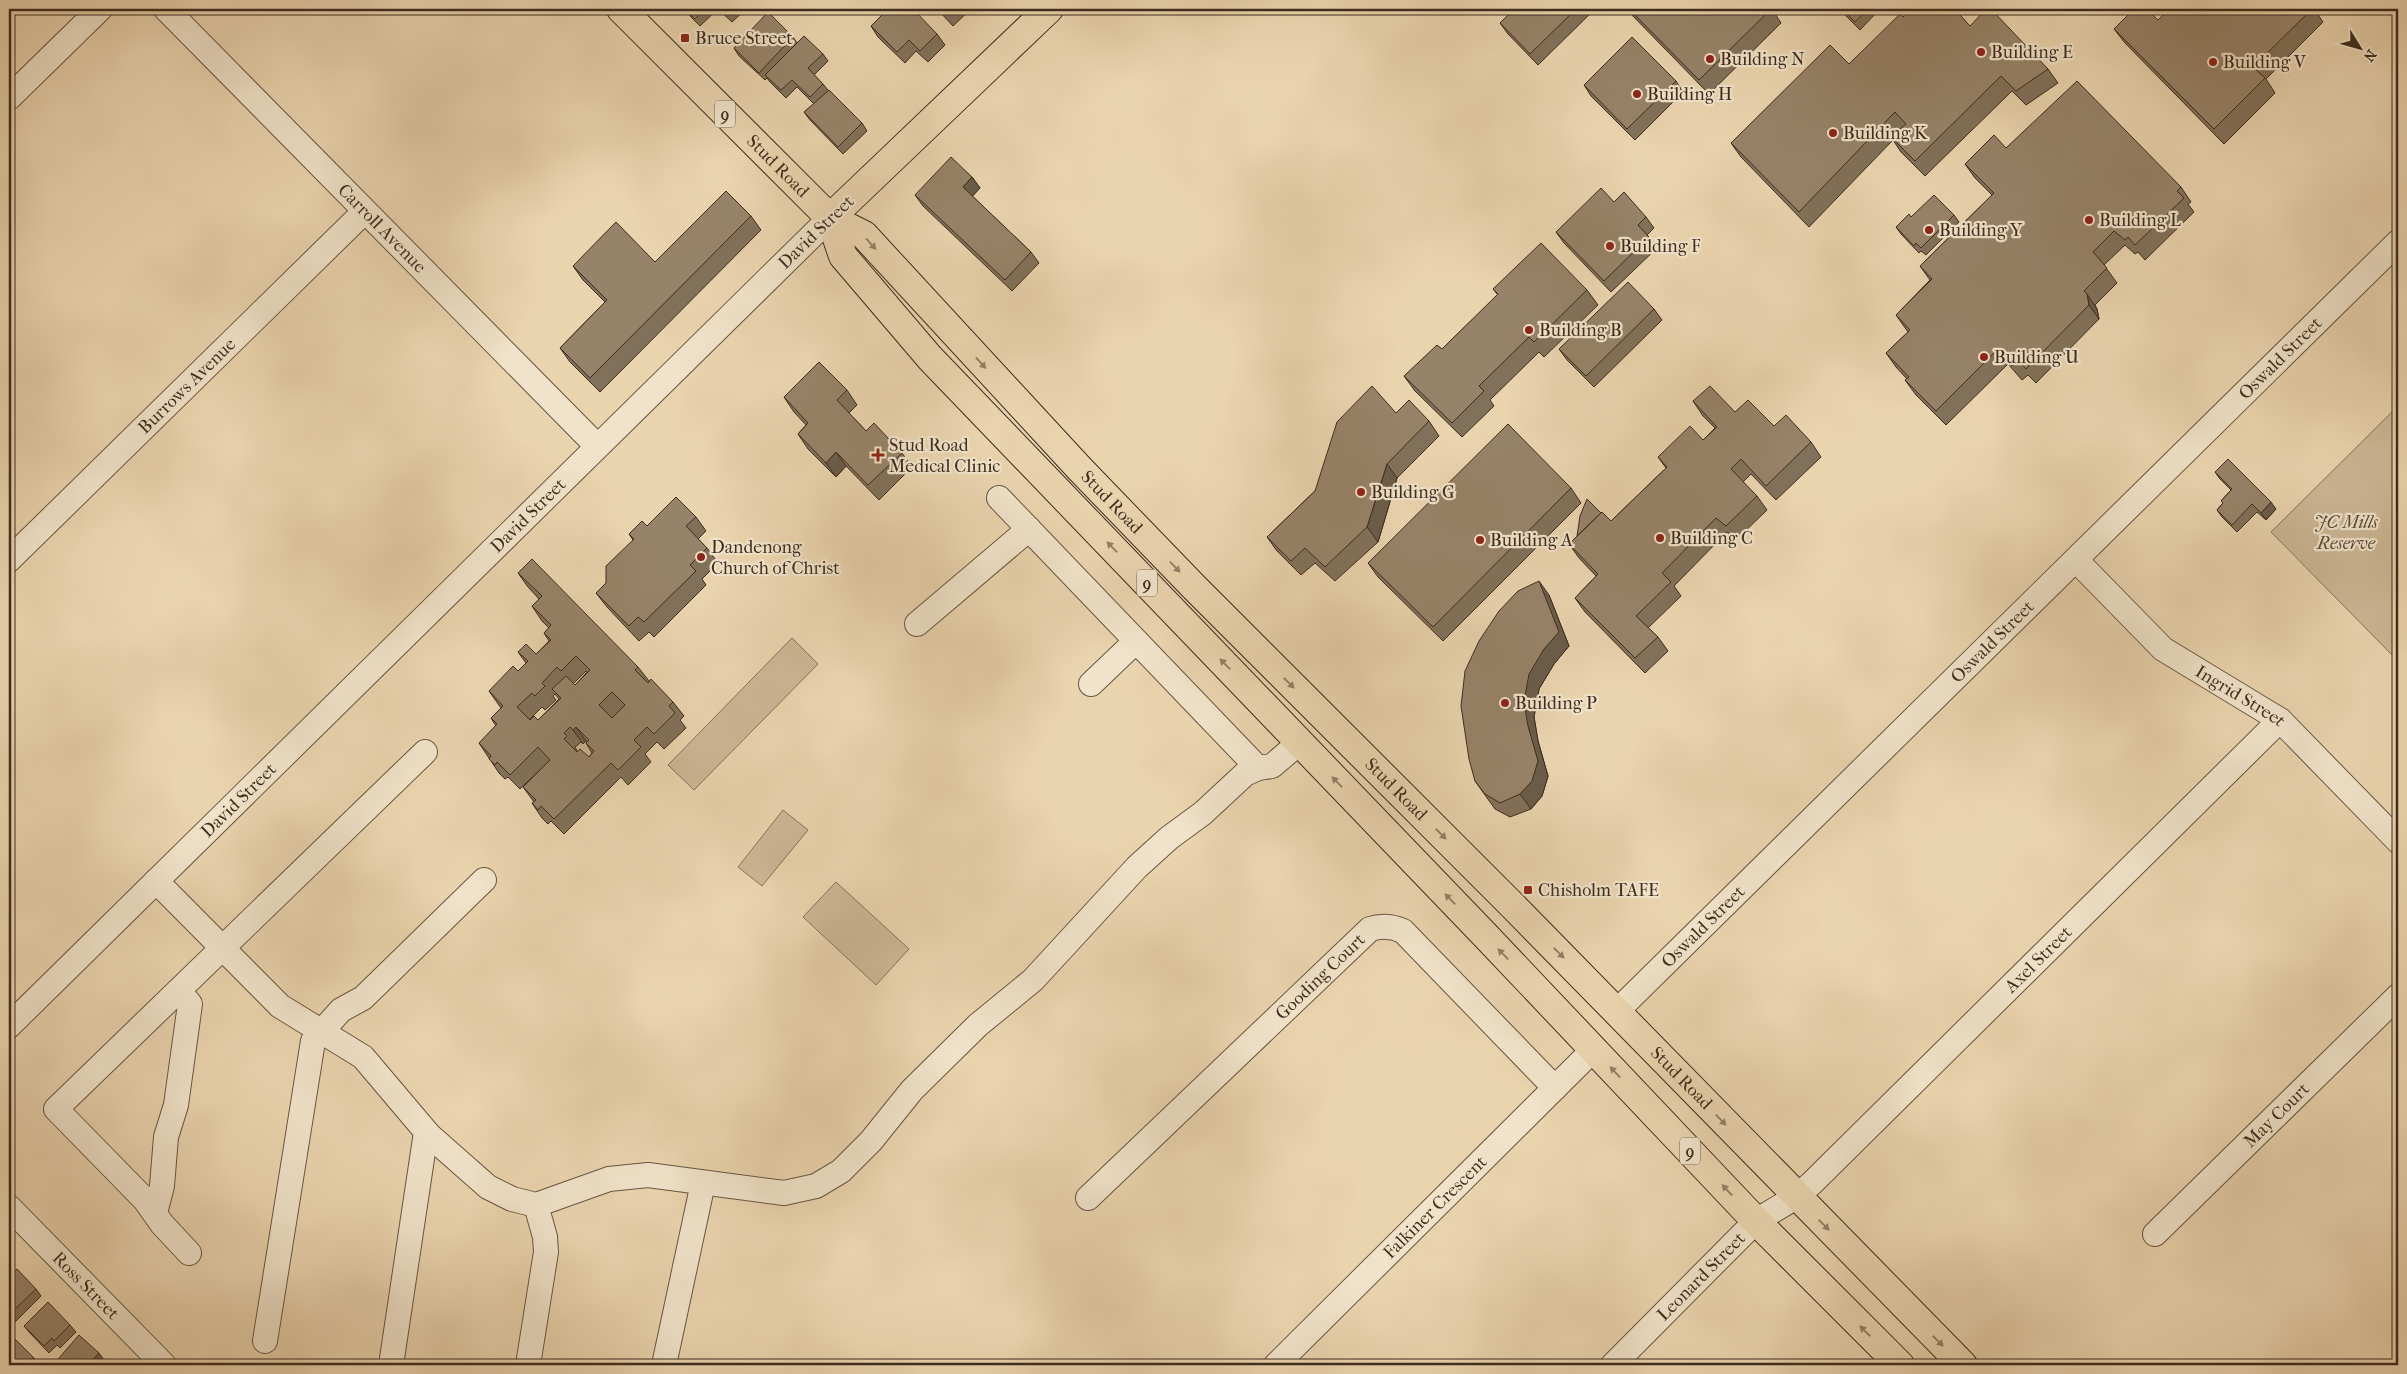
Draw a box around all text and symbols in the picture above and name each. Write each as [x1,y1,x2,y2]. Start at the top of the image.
north arrow [2334,22,2384,72]
place label: Bruce Street [695,28,793,49]
marker: Bruce Street [679,32,691,44]
place label: Building E [1991,42,2073,63]
marker: Building E [1975,46,1987,58]
text: N [2360,46,2380,65]
place label: Building N [1720,49,1805,70]
place label: Building V [2223,52,2307,73]
marker: Building N [1704,53,1716,65]
marker: Building V [2207,56,2219,68]
place label: Building H [1647,84,1732,105]
marker: Building H [1631,88,1643,100]
road number: 9 [715,100,735,128]
place label: Building K [1843,123,1928,144]
marker: Building K [1827,127,1839,139]
street label: Stud Road [742,131,813,202]
street label: Carroll Avenue [333,180,430,278]
street label: David Street [774,191,859,274]
place label: Building L [2099,210,2181,231]
marker: Building L [2083,214,2095,226]
place label: Building Y [1939,220,2023,241]
marker: Building Y [1923,224,1935,236]
place label: Building F [1620,236,1701,257]
one-way arrow [865,237,877,249]
marker: Building F [1604,240,1616,252]
street label: Oswald Street [2234,313,2327,404]
place label: Building B [1539,320,1622,341]
marker: Building B [1523,324,1535,336]
street label: Burrows Avenue [134,334,240,438]
place label: Building U [1994,347,2079,368]
marker: Building U [1978,351,1990,363]
one-way arrow [975,357,987,369]
place label: Stud Road Medical Clinic [889,435,1000,477]
marker: Stud Road Medical Clinic [871,448,885,462]
street label: Stud Road [1076,466,1147,538]
street label: David Street [486,474,571,557]
place label: Building G [1371,482,1455,503]
marker: Building G [1355,486,1367,498]
park label: JC Mills Reserve [2314,512,2378,554]
place label: Building C [1670,528,1753,549]
place label: Building A [1490,530,1573,551]
marker: Building C [1654,532,1666,544]
marker: Building A [1474,534,1486,546]
place label: Dandenong Church of Christ [711,537,840,579]
one-way arrow [1106,541,1118,553]
marker: Dandenong Church of Christ [695,551,707,563]
one-way arrow [1169,561,1181,573]
road number: 9 [1137,570,1157,596]
street label: Oswald Street [1947,596,2039,687]
one-way arrow [1219,658,1231,670]
street label: Ingrid Street [2191,661,2291,731]
one-way arrow [1283,676,1295,688]
place label: Building P [1515,693,1597,714]
marker: Building P [1499,697,1511,709]
street label: Stud Road [1360,754,1432,825]
street label: David Street [197,759,281,842]
one-way arrow [1331,776,1343,788]
one-way arrow [1435,828,1447,840]
place label: Chisholm TAFE [1538,880,1659,901]
street label: Oswald Street [1657,881,1750,972]
marker: Chisholm TAFE [1522,884,1534,896]
one-way arrow [1444,893,1456,905]
street label: Axel Street [2000,922,2077,998]
street label: Gooding Court [1272,929,1370,1024]
one-way arrow [1553,947,1565,959]
one-way arrow [1497,949,1509,961]
street label: Stud Road [1646,1042,1717,1114]
one-way arrow [1609,1066,1621,1078]
street label: May Court [2240,1078,2314,1152]
one-way arrow [1715,1114,1727,1126]
road number: 9 [1680,1138,1700,1164]
street label: Falkiner Crescent [1379,1151,1492,1263]
one-way arrow [1721,1185,1733,1197]
one-way arrow [1818,1219,1830,1231]
street label: Leonard Street [1653,1228,1750,1325]
street label: Ross Street [48,1248,124,1325]
one-way arrow [1860,1325,1872,1337]
one-way arrow [1932,1335,1944,1347]

